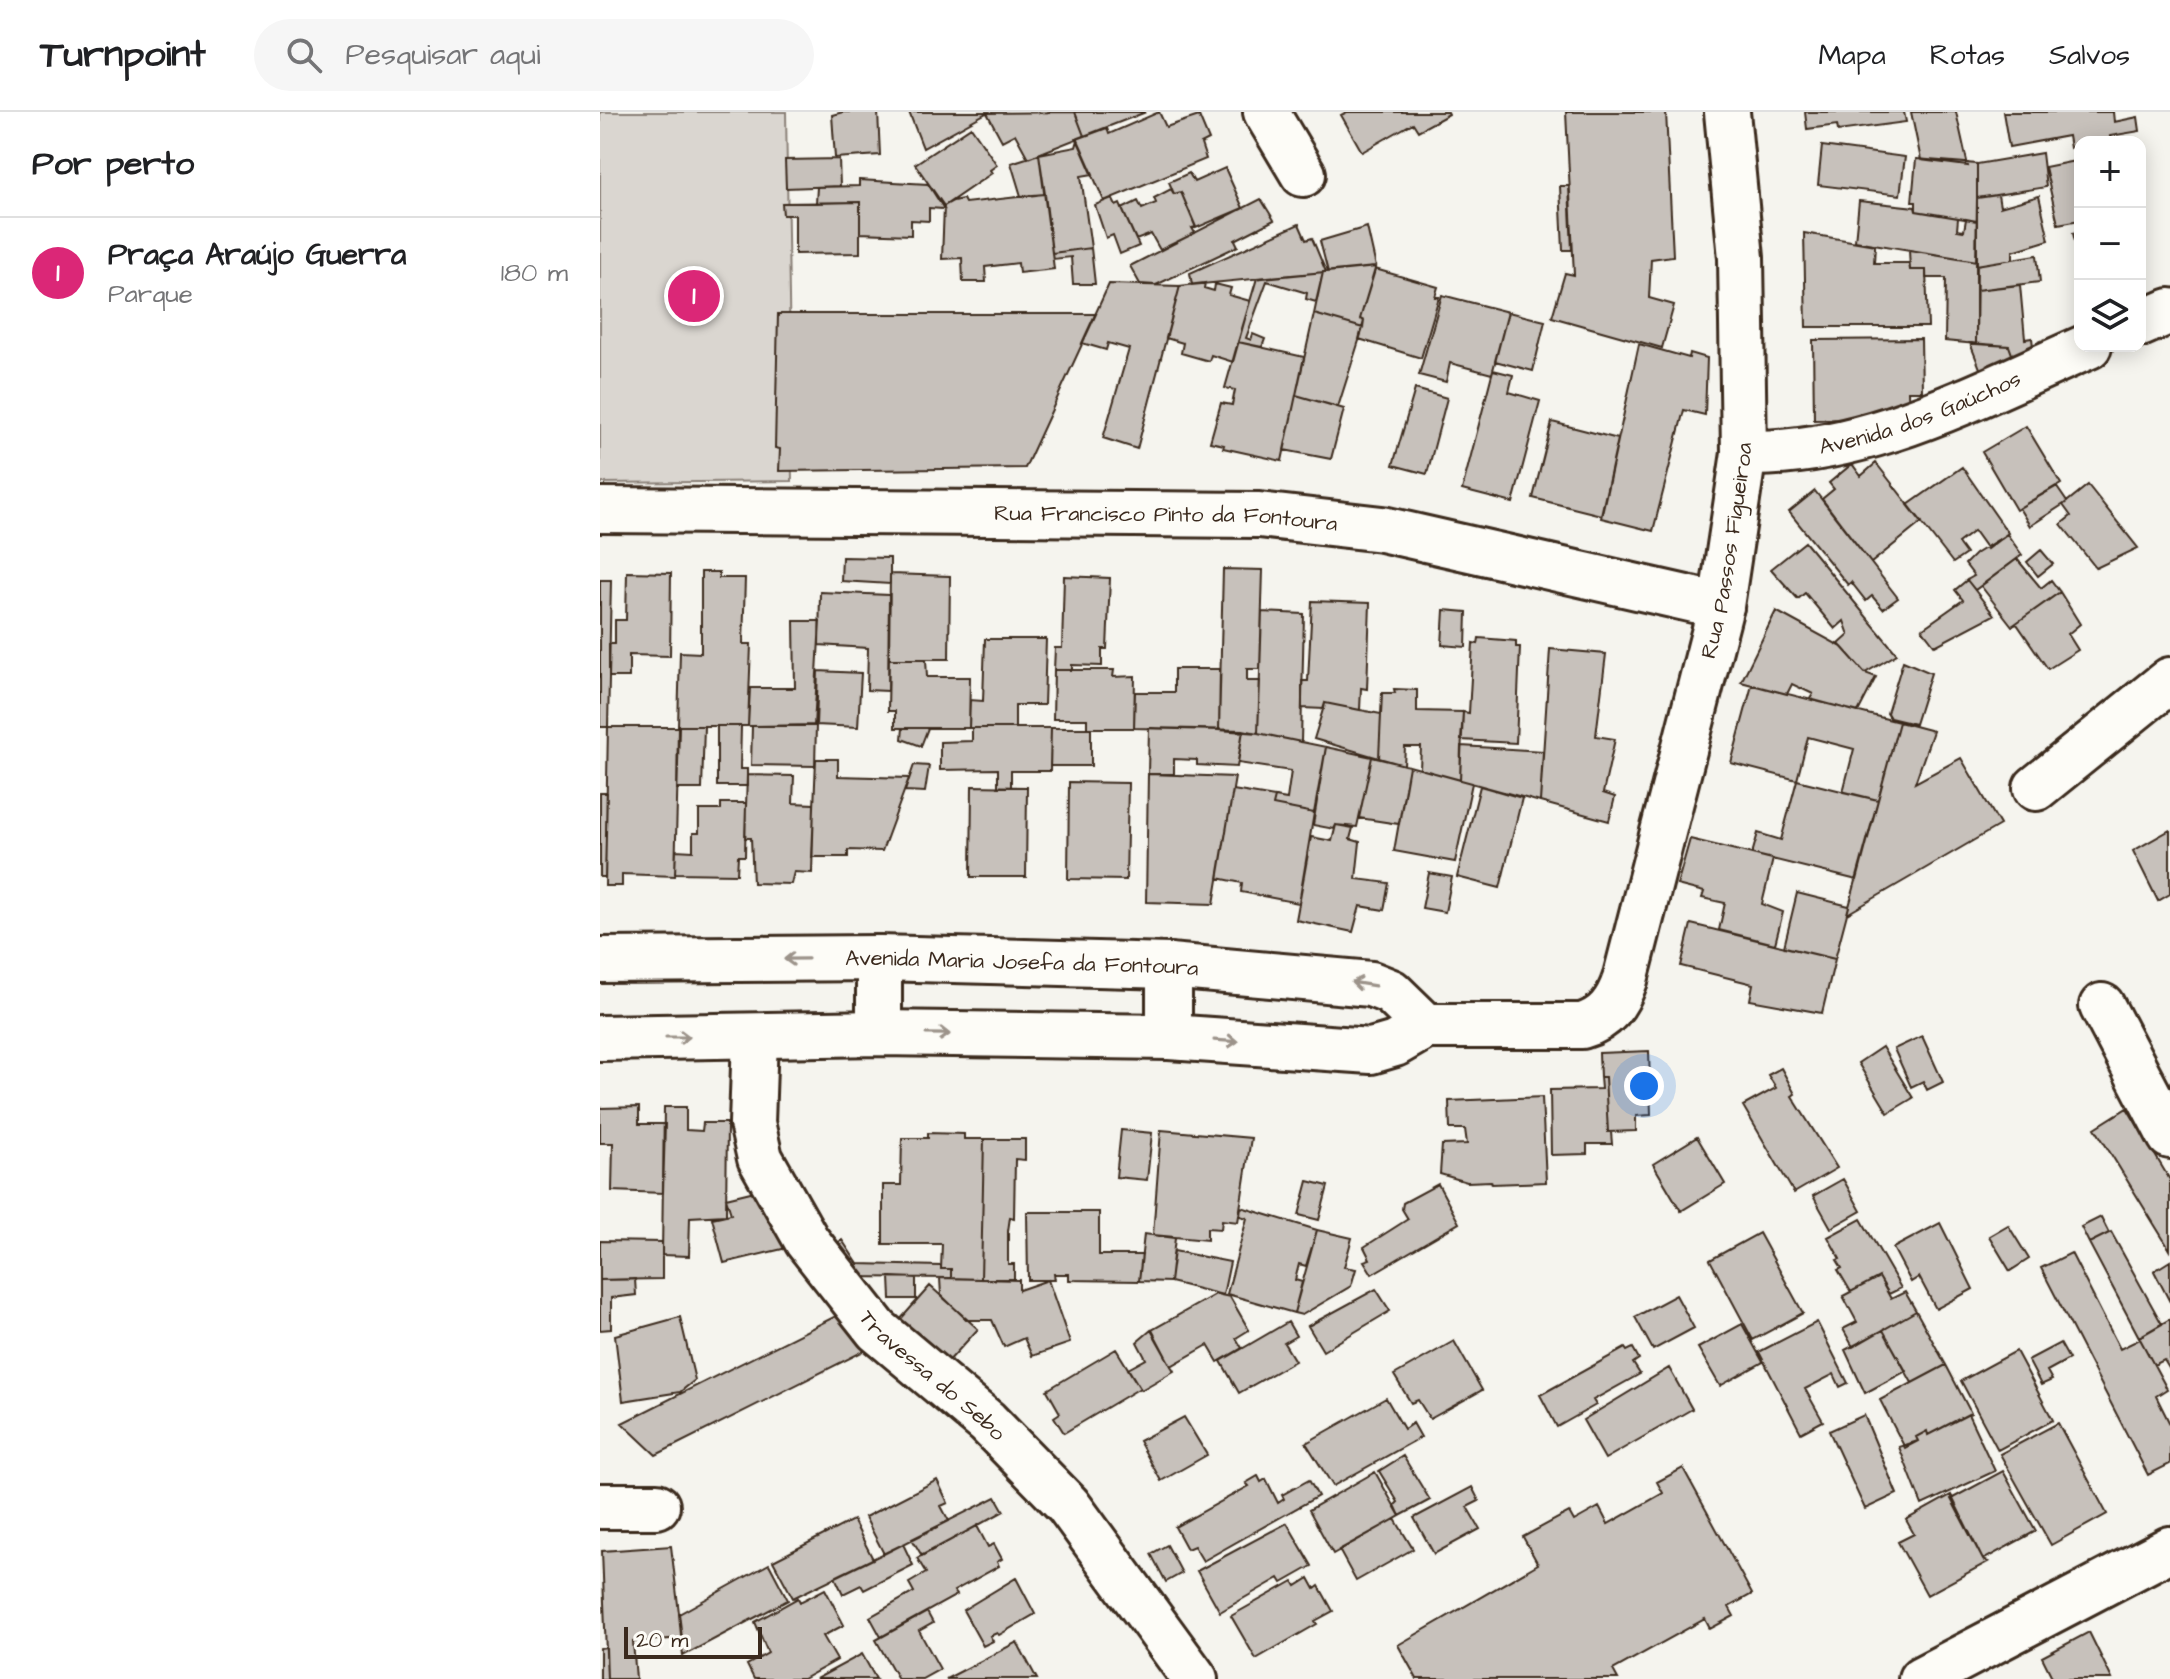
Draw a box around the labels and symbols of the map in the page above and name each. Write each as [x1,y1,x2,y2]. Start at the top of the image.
pin: 1 [668,266,720,326]
street label: Avenida dos Gaúchos [1817,363,2026,462]
street label: Rua Passos Figueiroa [1693,443,1760,662]
street label: Rua Francisco Pinto da Fontoura [994,497,1339,539]
street label: Avenida Maria Josefa da Fontoura [845,942,1200,984]
one-way arrow [783,951,810,967]
one-way arrow [1351,976,1376,991]
one-way arrow [924,1026,951,1041]
one-way arrow [664,1029,691,1045]
one-way arrow [1212,1034,1239,1049]
your location [1624,1066,1664,1106]
street label: Travessa do Sebo [852,1304,1013,1448]
scale bar [624,1623,762,1659]

